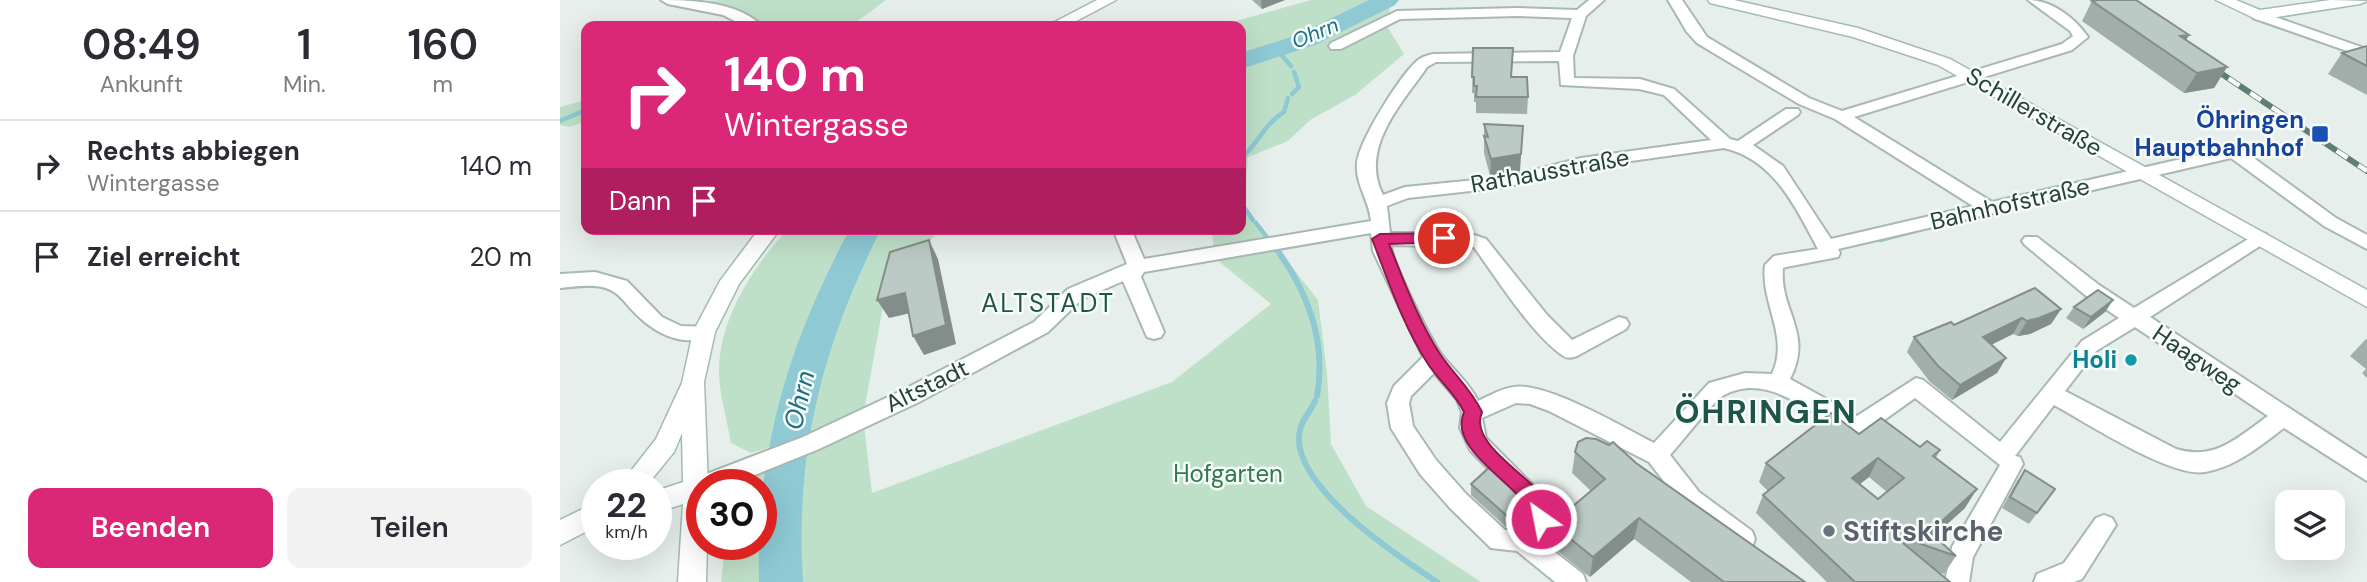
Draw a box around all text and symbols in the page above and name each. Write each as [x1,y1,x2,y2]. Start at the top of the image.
water label: Ohrn [1287,11,1343,55]
text: 08:49 [82,17,201,72]
text: 1 [297,17,312,72]
text: 160 [407,17,478,72]
text: 140 m [724,42,866,106]
icon: right [609,49,700,140]
street label: Schillerstraße [1960,60,2108,163]
text: Ankunft [100,69,183,99]
text: Min. [283,69,326,99]
text: m [433,69,453,99]
text: Wintergasse [724,104,908,146]
place label: Öhringen Hauptbahnhof [2135,104,2304,163]
marker: Öhringen Hauptbahnhof [2310,124,2330,144]
text: Rechts abbiegen [87,134,300,168]
street label: Rathausstraße [1468,141,1632,200]
icon: right [28,147,66,185]
text: 140 m [460,149,532,183]
text: Wintergasse [87,168,219,198]
street label: Bahnhofstraße [1927,170,2093,237]
icon: arrive [685,182,723,220]
text: Dann [609,184,671,218]
pin [1414,208,1474,268]
icon: arrive [1425,219,1463,257]
icon: arrive [28,238,66,276]
text: Ziel erreicht [87,240,240,274]
text: 20 m [469,240,532,274]
district label: ALTSTADT [981,286,1115,320]
street label: Haagweg [2147,318,2248,400]
place label: Holi [2072,344,2117,375]
street label: Altstadt [880,352,974,419]
marker: Holi [2123,352,2139,368]
water label: Ohrn [776,367,822,433]
district label: ÖHRINGEN [1674,391,1858,433]
park label: Hofgarten [1173,458,1283,489]
speed limit sign: 30 [686,469,777,560]
text: 22 [606,482,647,528]
position arrow [1504,482,1578,556]
button: Beenden [28,488,273,568]
button: Teilen [287,488,532,568]
map controls [2275,490,2345,560]
button: layers [2275,490,2345,560]
place label: Stiftskirche [1843,513,2003,550]
text: km/h [605,520,648,544]
marker: Stiftskirche [1821,523,1837,539]

